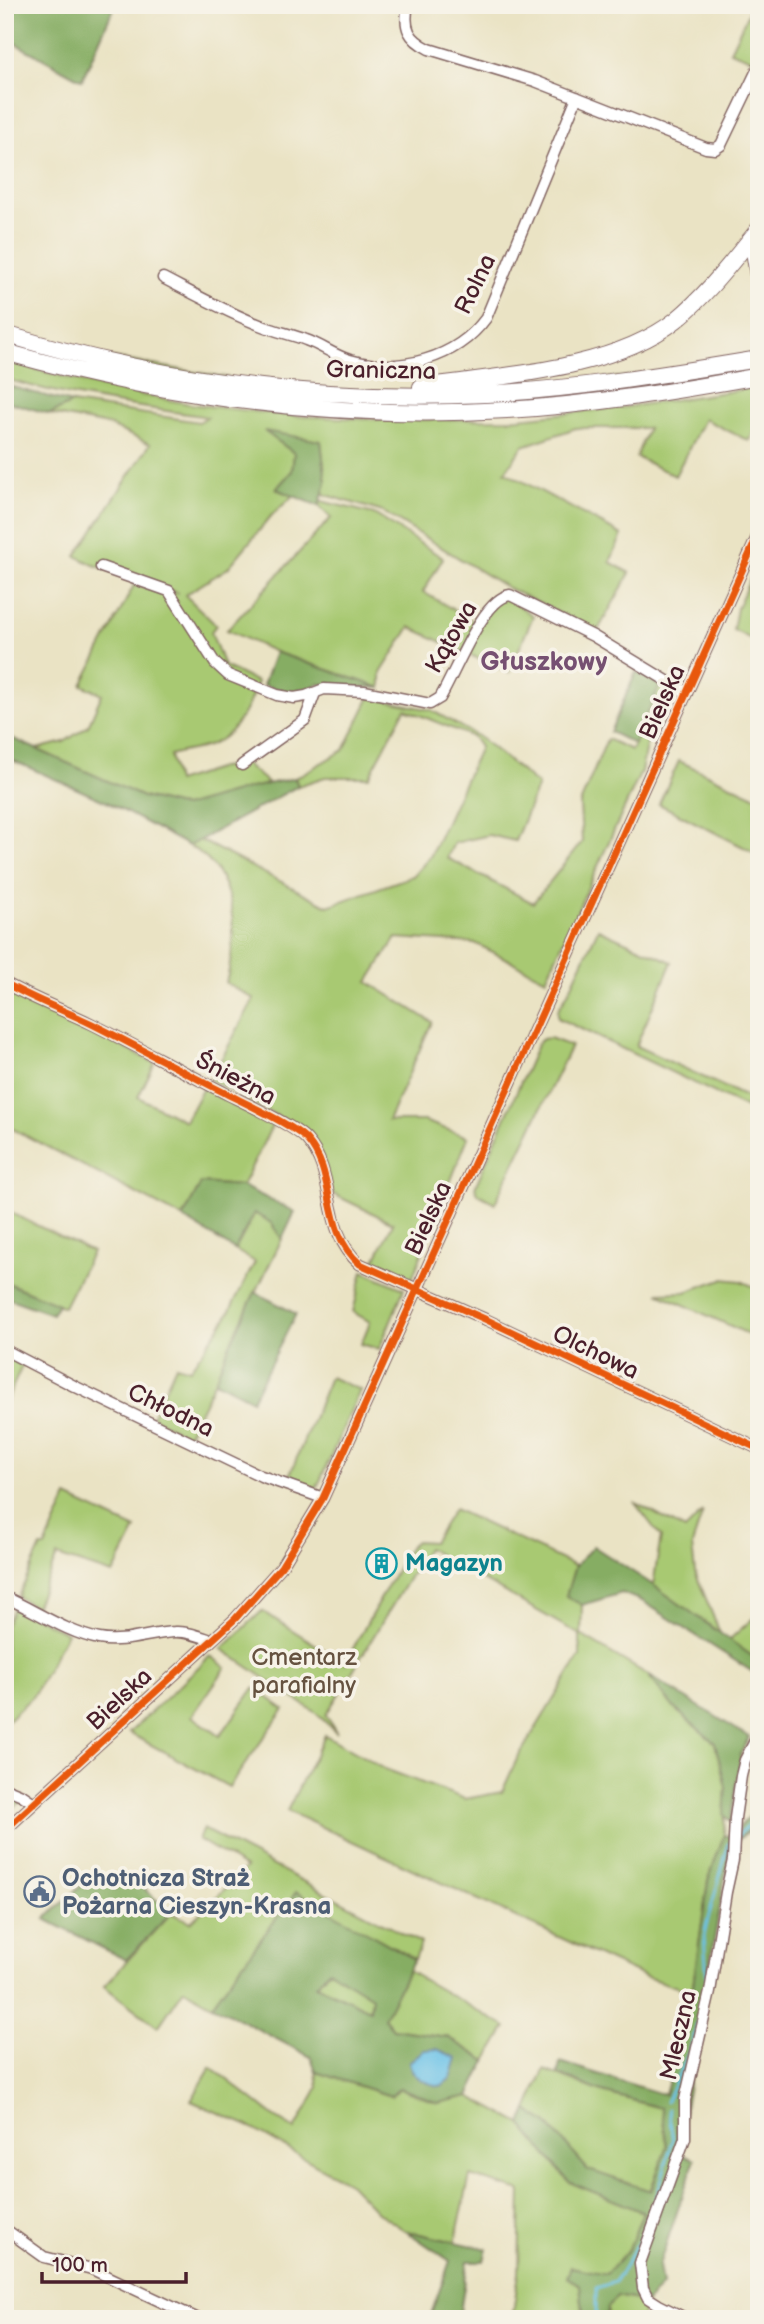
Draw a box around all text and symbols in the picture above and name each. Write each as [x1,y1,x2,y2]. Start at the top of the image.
street label: Rolna [449,249,502,319]
street label: Graniczna [326,355,436,386]
street label: Kątowa [419,596,484,678]
district label: Głuszkowy [481,647,607,678]
street label: Bielska [633,660,692,744]
street label: Śnieżna [191,1044,281,1112]
street label: Bielska [399,1177,458,1260]
street label: Olchowa [548,1319,644,1386]
street label: Chłodna [123,1377,219,1444]
building icon: Magazyn [365,1546,399,1580]
place label: Magazyn [405,1549,503,1578]
park label: Cmentarz parafialny [251,1643,357,1700]
street label: Bielska [81,1662,158,1737]
place label: Ochotnicza Straż Pożarna Cieszyn-Krasna [62,1864,331,1921]
public building icon: Ochotnicza Straż Pożarna Cieszyn-Krasna [22,1875,56,1909]
street label: Mleczna [654,1987,703,2083]
scale bar [42,2240,186,2284]
text: 100 m [52,2253,108,2278]

